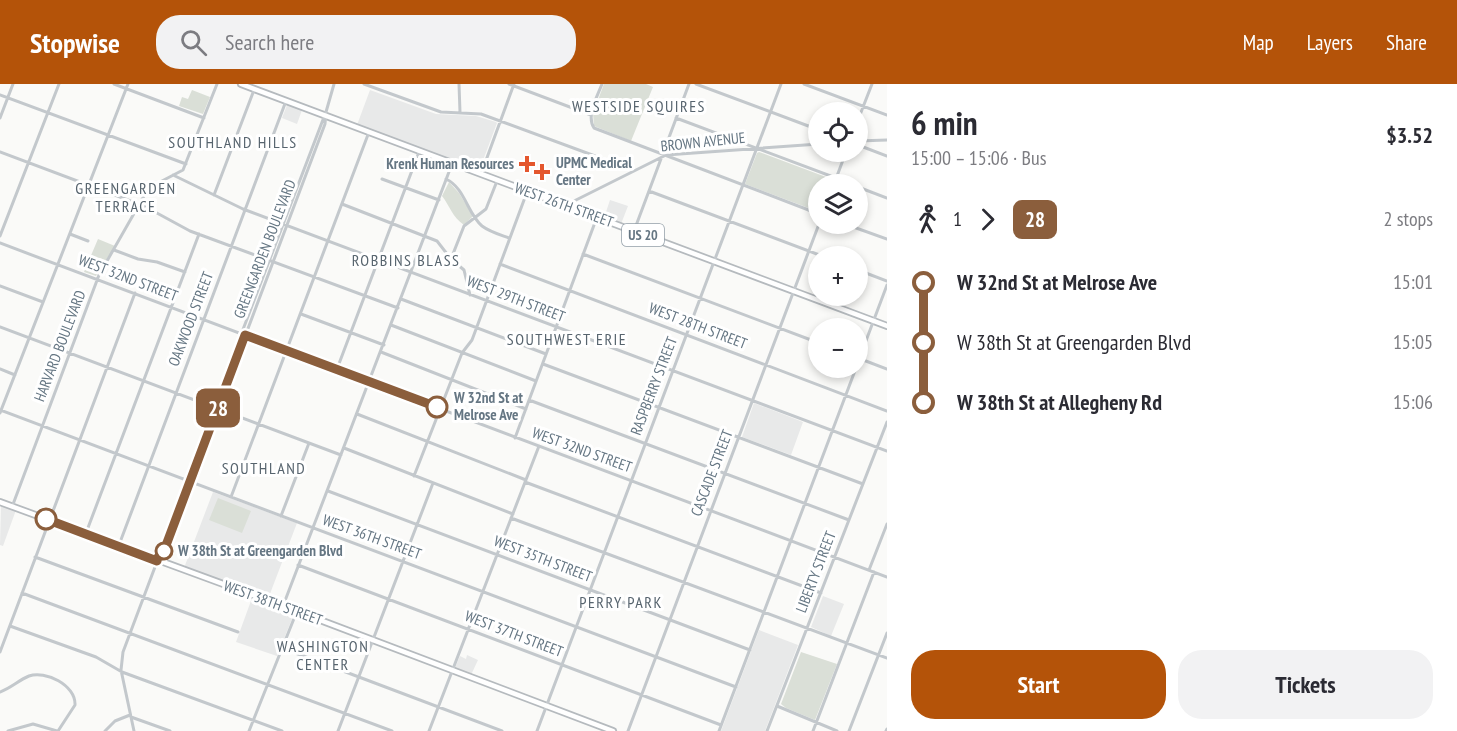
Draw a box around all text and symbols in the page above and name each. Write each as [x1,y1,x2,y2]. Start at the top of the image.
search box [156,15,576,69]
text: Stopwise [30,24,120,61]
icon: search [177,26,210,59]
text: Search here [225,28,314,56]
text: Map [1243,29,1274,56]
text: Layers [1307,29,1353,56]
text: Share [1386,29,1427,56]
district label: WESTSIDE SQUIRES [572,96,706,116]
text: 6 min [911,101,978,144]
map controls [808,102,868,378]
button: locate [808,102,868,162]
text: $3.52 [1386,121,1433,149]
street label: BROWN AVENUE [660,128,746,155]
district label: SOUTHLAND HILLS [168,132,298,152]
text: 15:00 – 15:06 · Bus [911,145,1046,171]
place label: UPMC Medical Center [556,153,632,189]
place label: Krenk Human Resources [386,154,514,173]
marker: Krenk Human Resources [518,155,536,173]
marker: UPMC Medical Center [533,163,551,181]
button: layers [808,174,868,234]
street label: GREENGARDEN BOULEVARD [229,177,300,321]
district label: GREENGARDEN TERRACE [75,178,177,216]
street label: WEST 26TH STREET [512,178,616,231]
icon: walk [911,203,944,236]
icon: forward [971,203,1004,236]
text: 1 [953,206,962,232]
text: 28 [1025,206,1045,233]
text: 2 stops [1384,206,1433,232]
road number: US 20 [622,224,664,246]
button: + [808,246,868,306]
street label: WEST 32ND STREET [76,250,181,305]
district label: ROBBINS BLASS [352,250,460,270]
text: W 32nd St at Melrose Ave [957,268,1157,296]
street label: OAKWOOD STREET [164,269,217,369]
text: 15:01 [1393,269,1433,295]
street label: WEST 29TH STREET [464,271,568,326]
street label: HARVARD BOULEVARD [30,287,90,404]
street label: WEST 28TH STREET [646,298,750,353]
button: − [808,318,868,378]
text: W 38th St at Greengarden Blvd [957,328,1191,356]
district label: SOUTHWEST ERIE [507,329,627,349]
text: 15:05 [1393,329,1433,355]
street label: RASPBERRY STREET [626,334,681,438]
line badge: 28 [191,388,245,428]
place label: W 32nd St at Melrose Ave [453,388,524,424]
text: W 38th St at Allegheny Rd [957,388,1162,416]
text: 15:06 [1393,389,1433,415]
text: 28 [208,395,228,422]
marker: W 32nd St at Melrose Ave [426,396,448,418]
street label: WEST 32ND STREET [530,423,635,476]
street label: CASCADE STREET [686,427,737,519]
district label: SOUTHLAND [222,458,306,478]
unlabelled marker [35,508,57,530]
street label: WEST 36TH STREET [320,510,424,563]
street label: LIBERTY STREET [791,528,840,615]
street label: WEST 35TH STREET [491,531,595,586]
place label: W 38th St at Greengarden Blvd [177,541,343,560]
marker: W 38th St at Greengarden Blvd [155,542,173,560]
street label: WEST 38TH STREET [221,576,325,629]
district label: PERRY PARK [579,592,663,612]
street label: WEST 37TH STREET [462,606,566,661]
district label: WASHINGTON CENTER [277,636,369,674]
button: Start [911,650,1166,719]
button: Tickets [1178,650,1433,719]

